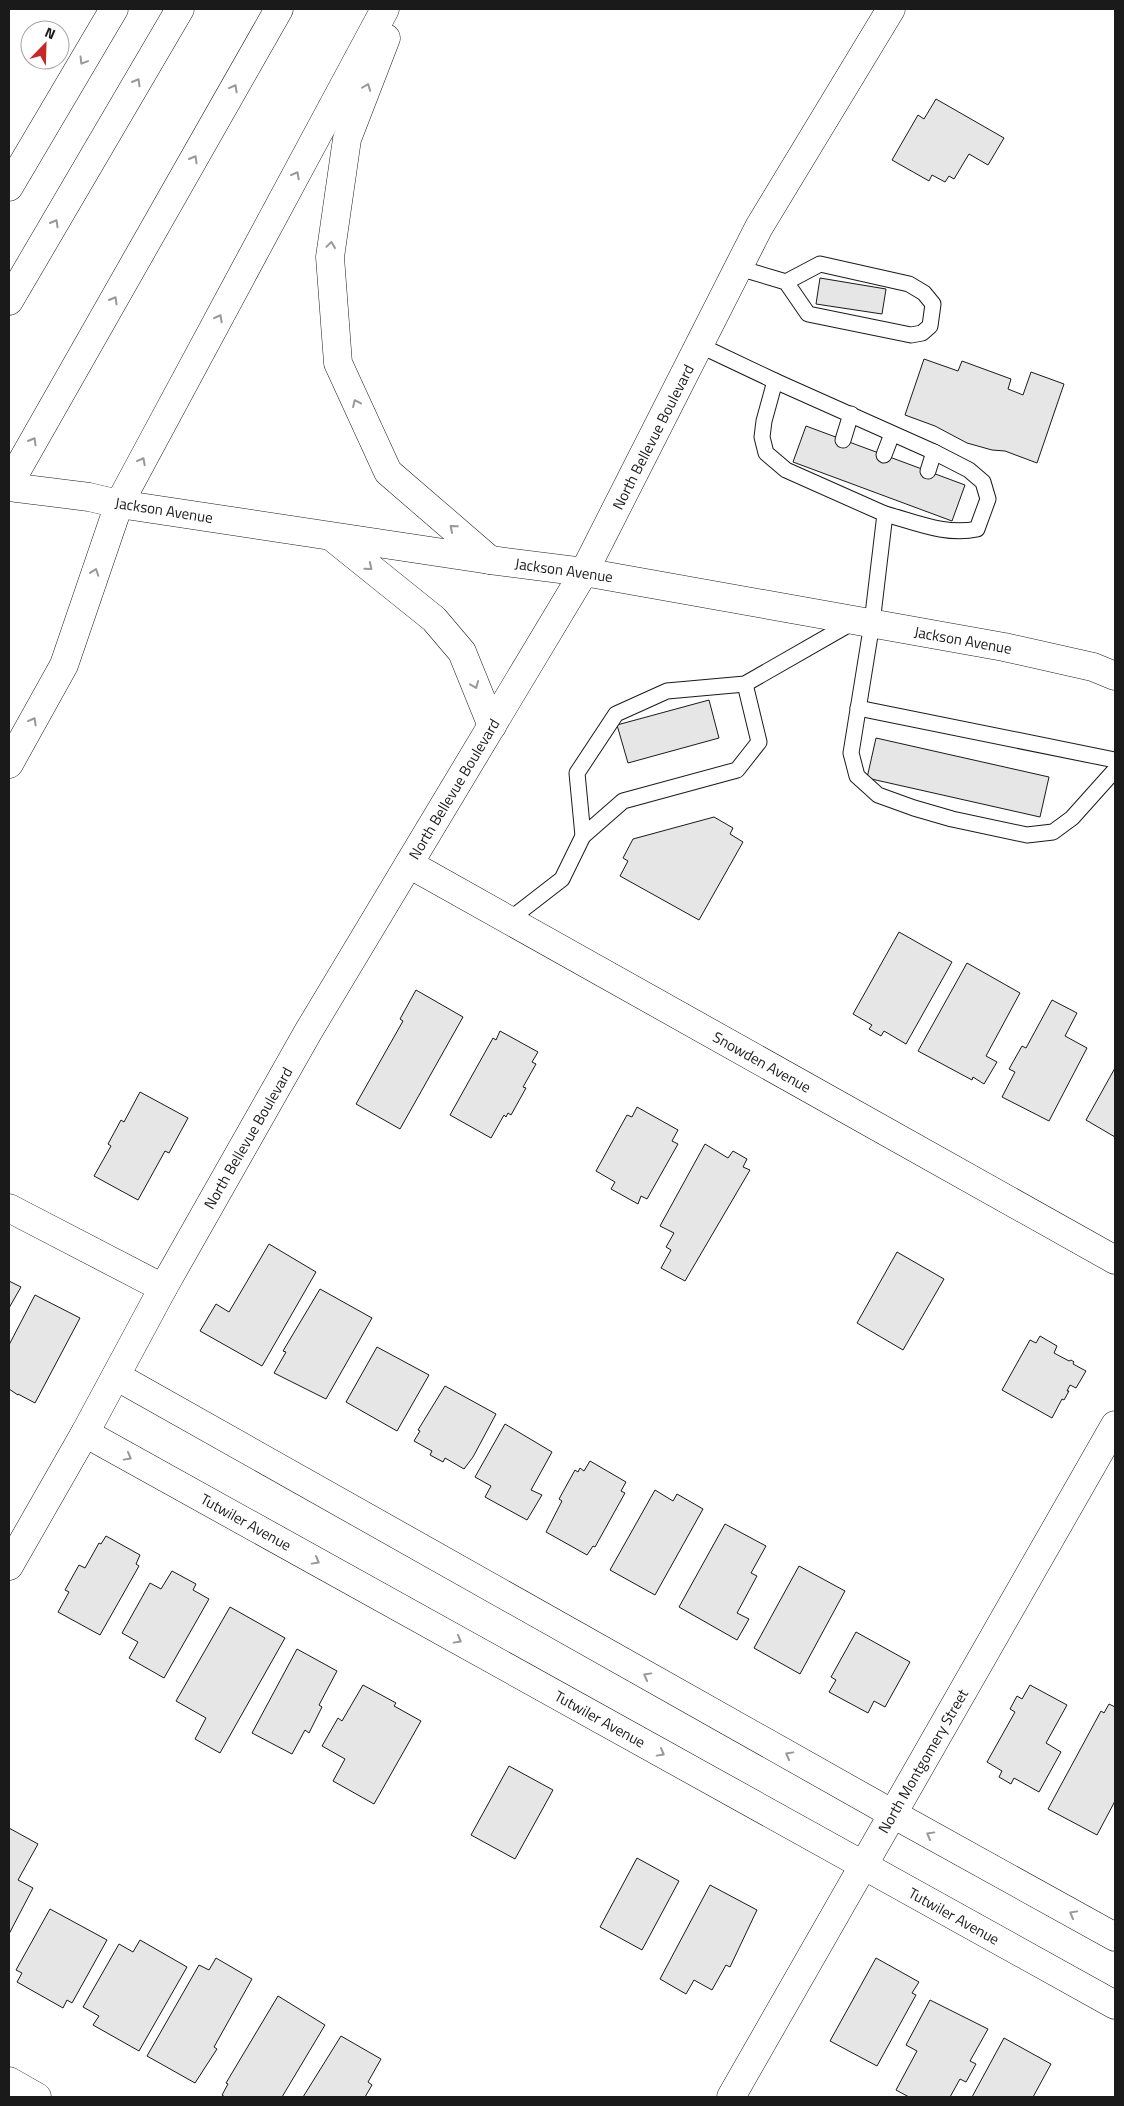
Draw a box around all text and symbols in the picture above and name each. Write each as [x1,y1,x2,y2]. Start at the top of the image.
north arrow [20,20,70,70]
text: N [42,21,59,44]
one-way arrow [80,56,90,65]
one-way arrow [130,79,140,88]
one-way arrow [361,83,371,92]
one-way arrow [228,85,238,94]
one-way arrow [188,156,198,165]
one-way arrow [290,171,300,180]
one-way arrow [48,219,58,228]
one-way arrow [326,240,336,249]
one-way arrow [107,297,117,306]
one-way arrow [213,314,223,323]
street label: North Bellevue Boulevard [606,360,700,514]
one-way arrow [352,399,363,408]
one-way arrow [27,438,37,447]
one-way arrow [136,457,146,466]
street label: Jackson Avenue [113,491,215,529]
one-way arrow [450,525,459,534]
street label: Jackson Avenue [514,552,614,588]
one-way arrow [363,561,372,570]
one-way arrow [90,568,100,577]
street label: Jackson Avenue [912,620,1014,660]
one-way arrow [469,680,480,689]
street label: North Bellevue Boulevard [403,714,505,864]
one-way arrow [26,717,36,726]
street label: Snowden Avenue [709,1025,815,1099]
street label: North Bellevue Boulevard [198,1063,298,1213]
one-way arrow [123,1450,132,1460]
street label: Tutwiler Avenue [196,1487,296,1557]
one-way arrow [310,1555,319,1565]
one-way arrow [452,1634,461,1644]
one-way arrow [644,1672,653,1682]
street label: Tutwiler Avenue [550,1684,650,1754]
street label: North Montgomery Street [872,1684,974,1838]
one-way arrow [656,1747,665,1757]
one-way arrow [785,1752,794,1762]
one-way arrow [927,1831,936,1841]
street label: Tutwiler Avenue [904,1881,1004,1951]
one-way arrow [1069,1910,1078,1920]

